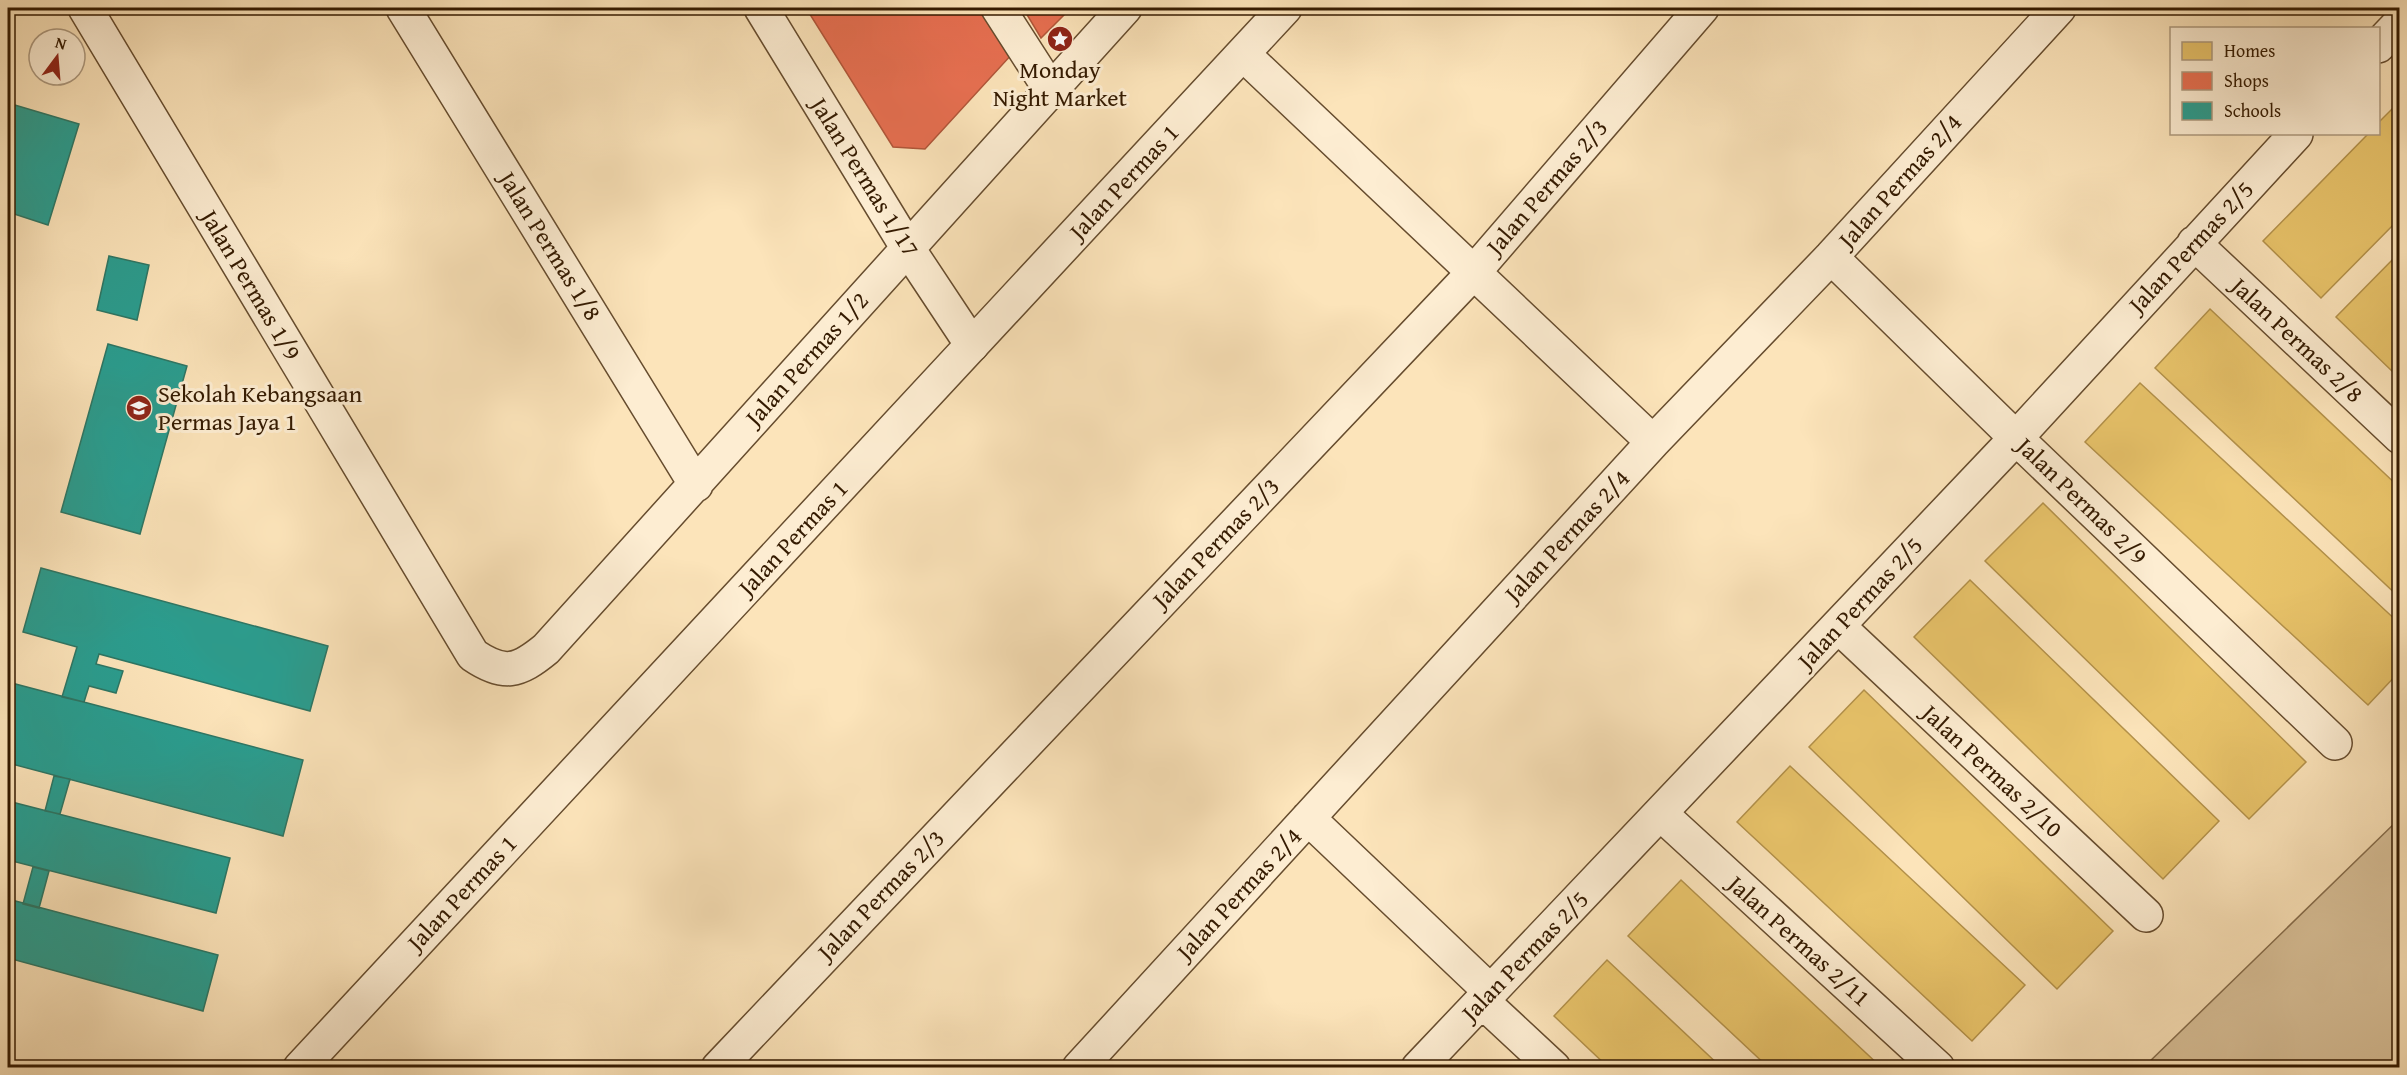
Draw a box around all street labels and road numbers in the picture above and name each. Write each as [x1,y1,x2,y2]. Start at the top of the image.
street label: Jalan Permas 1/17 [801,88,928,263]
street label: Jalan Permas 2/4 [1828,106,1970,258]
street label: Jalan Permas 2/3 [1476,111,1616,265]
street label: Jalan Permas 1 [1059,116,1187,250]
street label: Jalan Permas 1/8 [489,162,610,327]
street label: Jalan Permas 2/5 [2118,173,2261,323]
street label: Jalan Permas 1/9 [191,200,310,367]
street label: Jalan Permas 2/8 [2221,267,2371,410]
street label: Jalan Permas 1/2 [735,284,877,436]
street label: Jalan Permas 2/9 [2007,427,2156,572]
street label: Jalan Permas 2/4 [1494,462,1637,612]
street label: Jalan Permas 2/3 [1142,469,1287,618]
street label: Jalan Permas 1 [728,472,856,606]
street label: Jalan Permas 2/5 [1787,529,1930,679]
street label: Jalan Permas 2/10 [1912,694,2071,845]
street label: Jalan Permas 2/4 [1166,820,1309,970]
street label: Jalan Permas 2/3 [807,821,952,970]
street label: Jalan Permas 1 [397,827,525,961]
street label: Jalan Permas 2/11 [1718,865,1879,1014]
street label: Jalan Permas 2/5 [1451,882,1596,1031]

